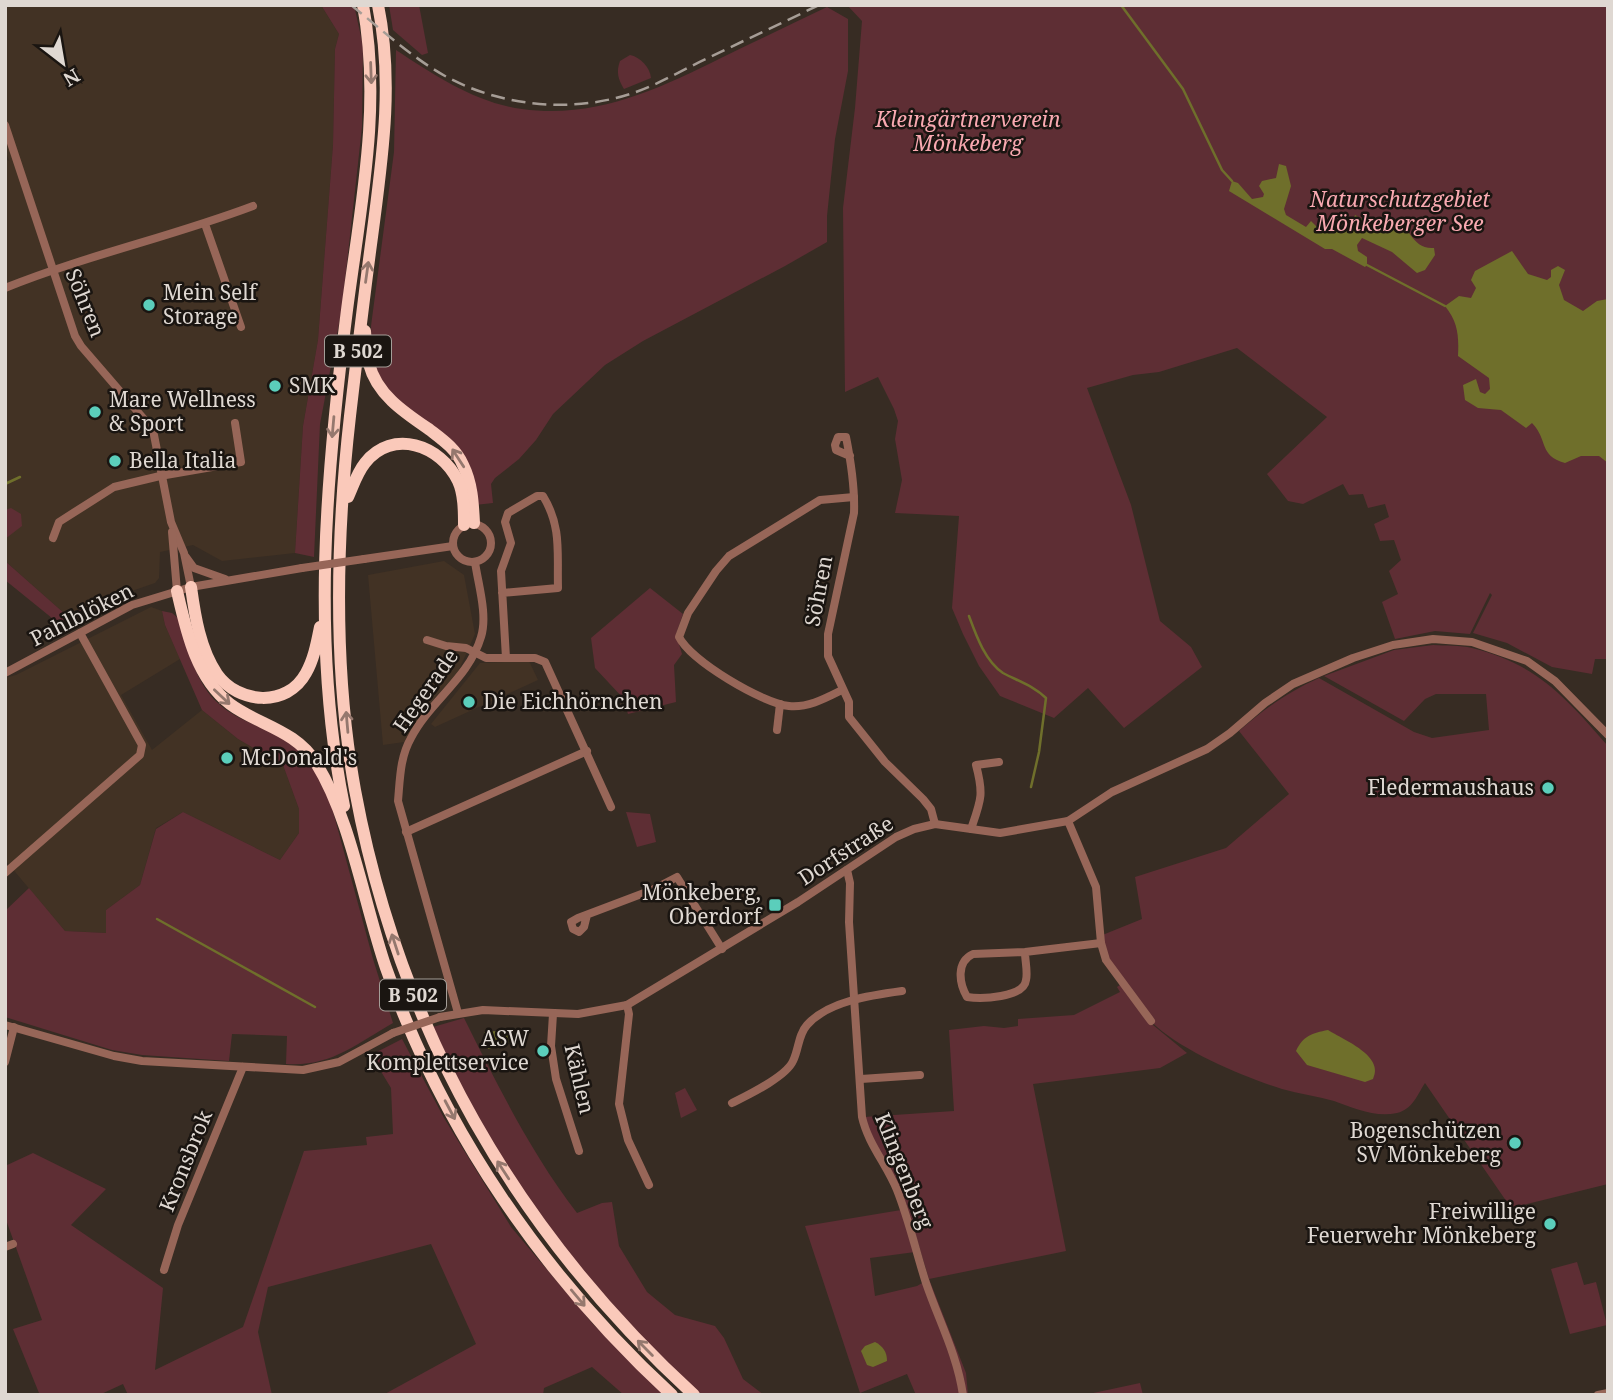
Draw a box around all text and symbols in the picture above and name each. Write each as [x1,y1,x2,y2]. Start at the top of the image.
north arrow [28,28,98,98]
one-way arrow [364,61,377,84]
text: N [59,63,85,93]
park label: Kleingärtnerverein Mönkeberg [875,105,1061,157]
park label: Naturschutzgebiet Mönkeberger See [1309,185,1490,237]
one-way arrow [361,262,374,284]
street label: Söhren [60,264,112,341]
place label: Mein Self Storage [163,278,259,330]
marker: Mein Self Storage [141,297,157,313]
road number: B 502 [325,336,391,366]
place label: SMK [289,371,335,399]
marker: SMK [267,378,283,394]
place label: Mare Wellness & Sport [109,385,256,437]
marker: Mare Wellness & Sport [87,404,103,420]
one-way arrow [326,416,339,438]
place label: Bella Italia [129,446,236,474]
one-way arrow [451,449,466,468]
marker: Bella Italia [107,453,123,469]
street label: Söhren [797,553,839,629]
street label: Pahlblöken [25,576,138,652]
street label: Hegerade [386,643,464,738]
place label: Die Eichhörnchen [483,687,663,715]
one-way arrow [213,689,231,705]
marker: Die Eichhörnchen [461,694,477,710]
one-way arrow [340,711,353,734]
place label: McDonald's [241,743,357,771]
marker: McDonald's [219,750,235,766]
place label: Fledermaushaus [1367,773,1534,801]
marker: Fledermaushaus [1540,780,1556,796]
street label: Dorfstraße [793,809,898,891]
place label: Mönkeberg, Oberdorf [642,878,763,930]
marker: Mönkeberg, Oberdorf [767,897,783,913]
one-way arrow [388,933,400,955]
road number: B 502 [380,979,446,1010]
place label: ASW Komplettservice [366,1024,529,1076]
street label: Kählen [558,1041,602,1117]
marker: ASW Komplettservice [535,1043,551,1059]
one-way arrow [443,1100,457,1120]
street label: Kronsbrok [152,1105,218,1215]
street label: Klingenberg [869,1108,941,1233]
place label: Bogenschützen SV Mönkeberg [1350,1116,1502,1168]
marker: Bogenschützen SV Mönkeberg [1507,1135,1523,1151]
one-way arrow [495,1161,509,1181]
place label: Freiwillige Feuerwehr Mönkeberg [1307,1197,1537,1249]
marker: Freiwillige Feuerwehr Mönkeberg [1542,1216,1558,1232]
one-way arrow [570,1288,586,1306]
one-way arrow [637,1339,654,1356]

